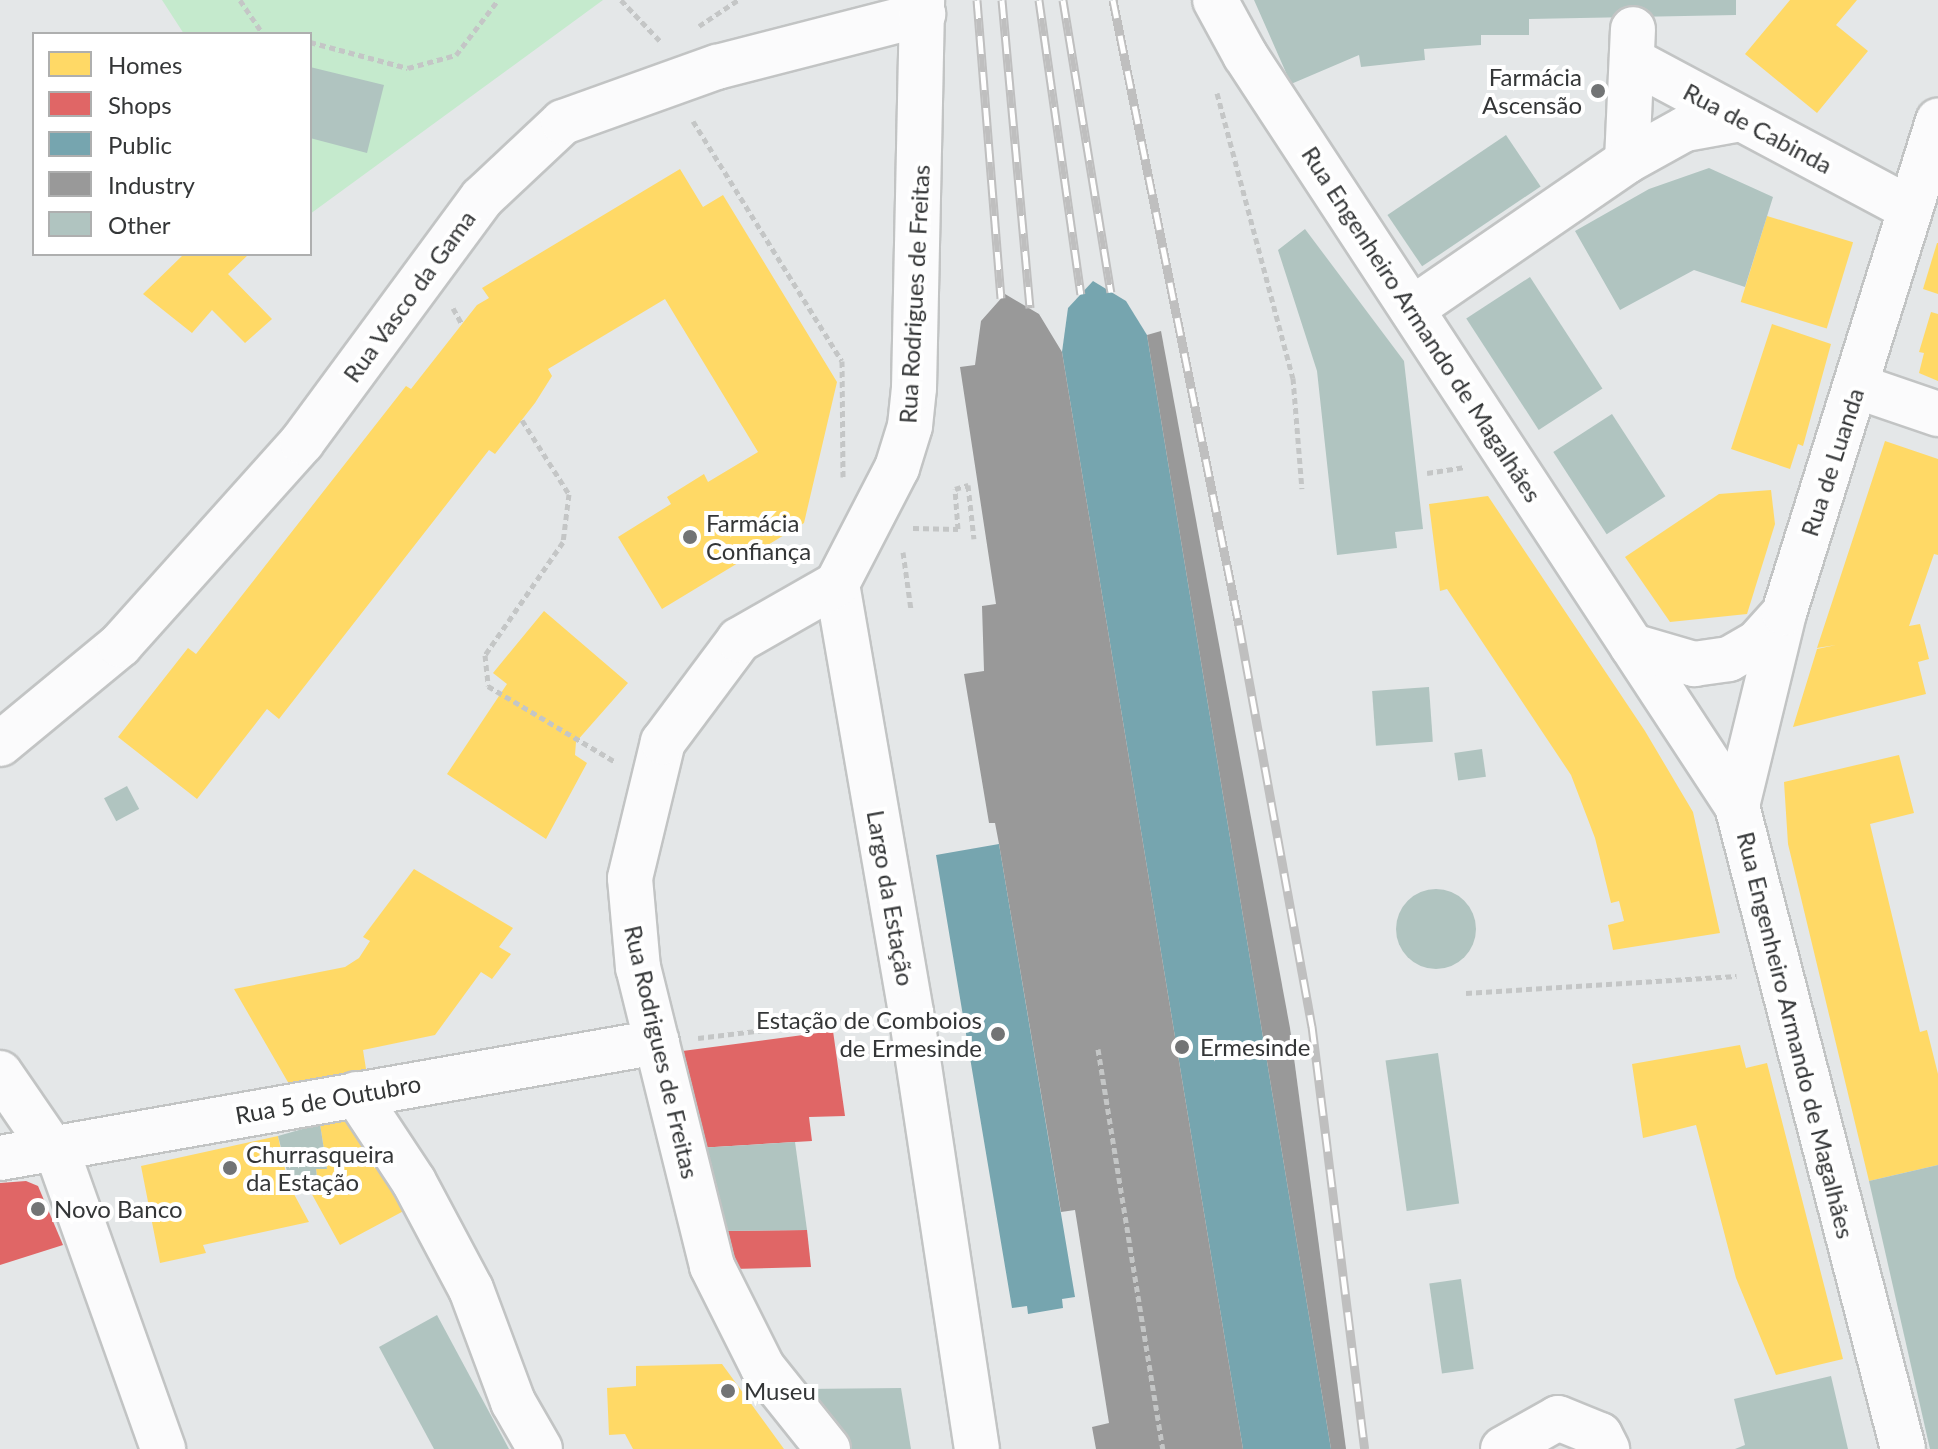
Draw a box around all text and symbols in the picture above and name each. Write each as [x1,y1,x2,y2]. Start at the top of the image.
legend [32,32,312,256]
text: Homes [108,50,182,79]
place label: Farmácia Ascensão [1482,63,1582,119]
street label: Rua de Cabinda [1679,77,1837,179]
marker: Farmácia Ascensão [1589,82,1607,100]
text: Shops [108,90,172,119]
text: Public [108,130,172,159]
street label: Rua Engenheiro Armando de Magalhães [1296,141,1548,507]
street label: Rua Rodrigues de Freitas [893,164,935,424]
text: Industry [108,170,195,199]
street label: Rua Vasco da Gama [337,204,481,388]
text: Other [108,210,171,239]
street label: Rua de Luanda [1795,384,1869,540]
place label: Farmácia Confiança [706,509,811,565]
marker: Farmácia Confiança [681,528,699,546]
street label: Largo da Estação [861,808,921,988]
street label: Rua Engenheiro Armando de Magalhães [1731,828,1861,1242]
street label: Rua Rodrigues de Freitas [619,922,705,1182]
place label: Estação de Comboios de Ermesinde [756,1006,982,1062]
marker: Estação de Comboios de Ermesinde [989,1025,1007,1043]
place label: Ermesinde [1200,1033,1310,1061]
marker: Ermesinde [1171,1036,1193,1058]
street label: Rua 5 de Outubro [233,1068,423,1130]
place label: Churrasqueira da Estação [246,1140,394,1196]
marker: Churrasqueira da Estação [221,1159,239,1177]
place label: Novo Banco [54,1195,183,1223]
marker: Novo Banco [29,1200,47,1218]
place label: Museu [744,1377,816,1405]
marker: Museu [719,1382,737,1400]

